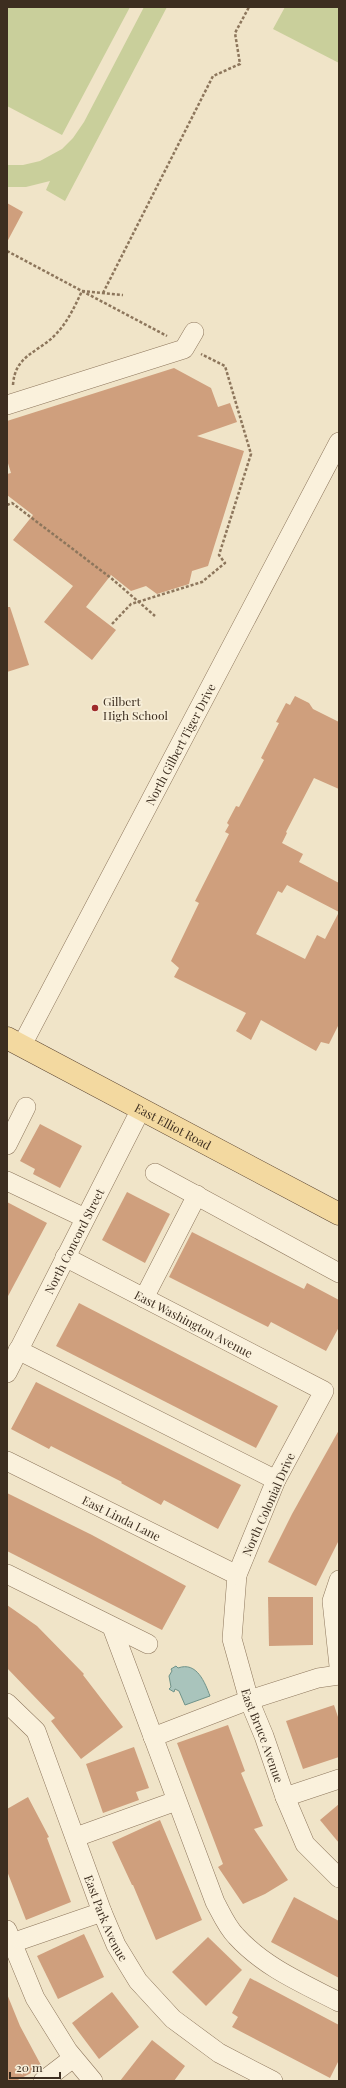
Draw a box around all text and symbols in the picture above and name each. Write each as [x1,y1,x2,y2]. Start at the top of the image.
street label: North Gilbert Tiger Drive [142,680,219,808]
place label: Gilbert High School [103,693,168,723]
marker: Gilbert High School [90,703,100,713]
street label: East Elliot Road [132,1099,214,1153]
street label: North Concord Street [41,1185,108,1296]
street label: East Washington Avenue [132,1286,256,1361]
street label: North Colonial Drive [238,1450,298,1558]
street label: East Linda Lane [80,1492,164,1544]
street label: East Bruce Avenue [238,1687,287,1785]
street label: East Park Avenue [81,1872,132,1964]
scale bar [10,2054,60,2080]
text: 20 m [16,2059,43,2075]

